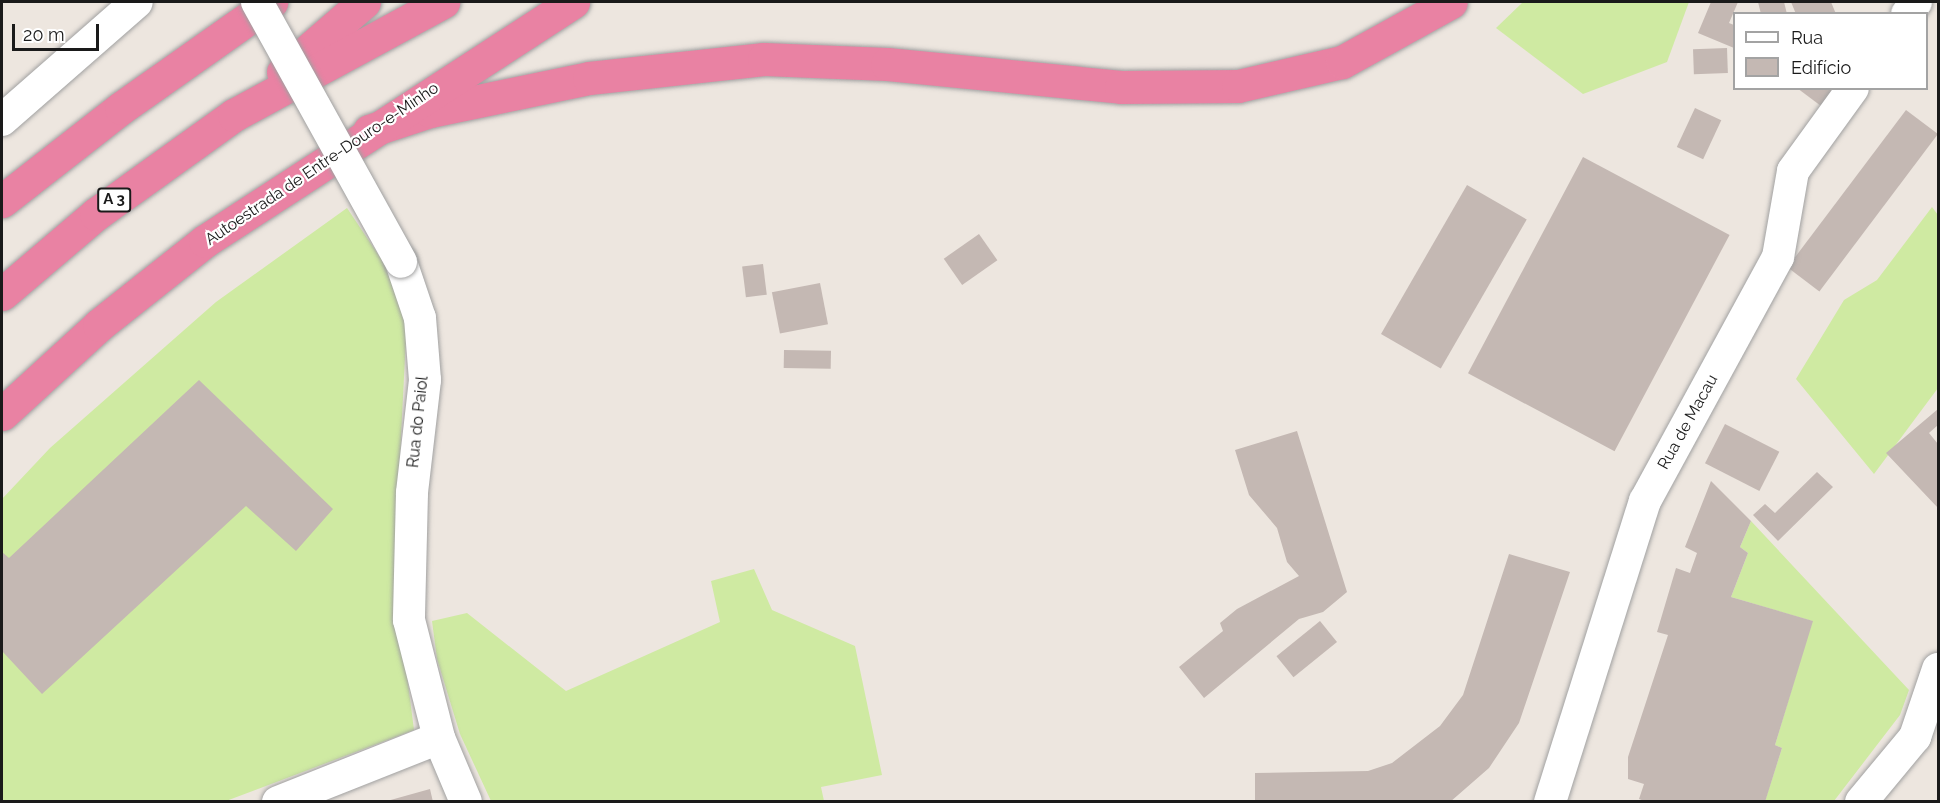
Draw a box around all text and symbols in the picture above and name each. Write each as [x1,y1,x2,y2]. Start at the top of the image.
scale bar [15,12,102,50]
legend [1733,12,1928,90]
text: 20 m [23,24,65,45]
text: Rua [1791,27,1823,48]
text: Edifício [1791,57,1851,78]
street label: Autoestrada de Entre-Douro-e-Minho [202,78,442,250]
road number: A 3 [96,188,132,212]
street label: Rua de Macau [1654,371,1722,473]
street label: Rua do Paiol [404,375,432,469]

